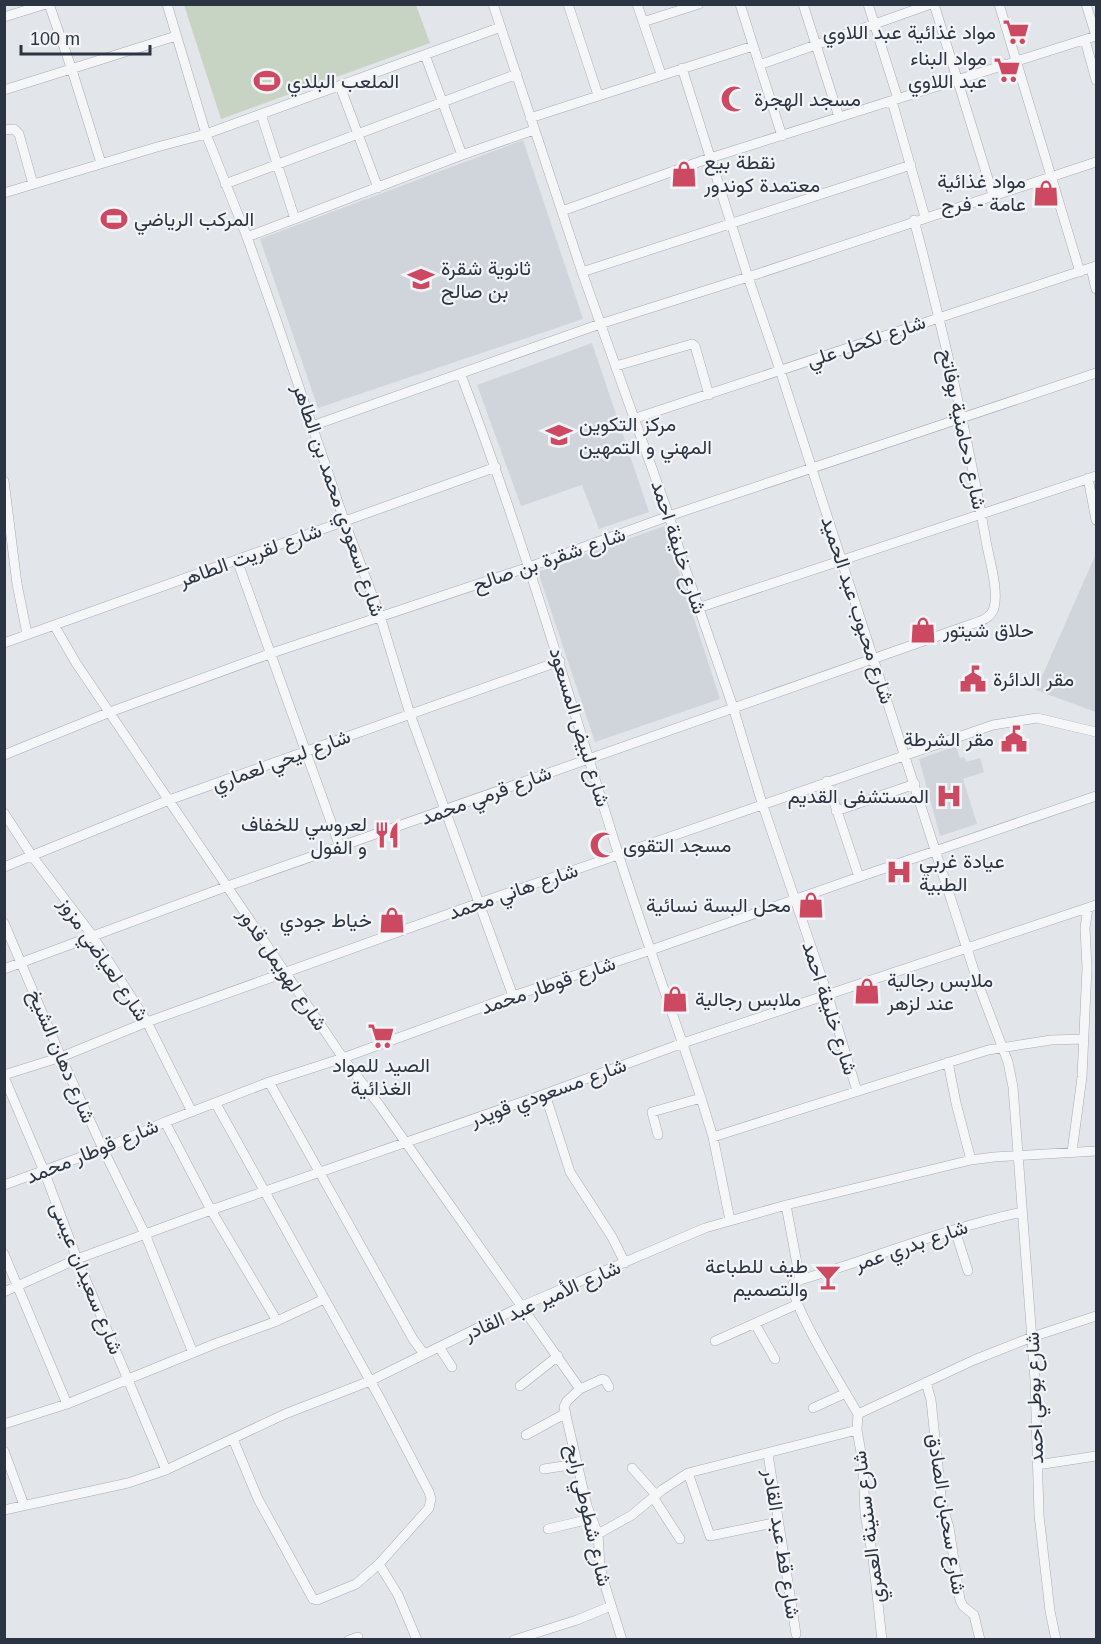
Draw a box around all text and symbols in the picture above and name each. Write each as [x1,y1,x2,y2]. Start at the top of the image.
supermarket icon: مواد غذائية عبد اللاوي [1001,17,1031,47]
scale bar [21,18,150,56]
place label: مواد غذائية عبد اللاوي [823,21,996,49]
text: 100 m [30,29,80,49]
place label: مواد البناء عبد اللاوي [908,47,987,98]
supermarket icon: مواد البناء عبد اللاوي [992,55,1022,85]
sports icon: الملعب البلدي [252,66,282,96]
place label: الملعب البلدي [287,70,399,98]
mosque icon: مسجد الهجرة [719,84,749,114]
place label: مسجد الهجرة [754,88,861,112]
place label: نقطة بيع معتمدة كوندور [703,151,820,198]
shop icon: نقطة بيع معتمدة كوندور [669,159,699,189]
place label: مواد غذائية عامة - فرج [937,170,1026,218]
shop icon: مواد غذائية عامة - فرج [1031,178,1061,208]
sports icon: المركب الرياضي [99,204,129,234]
place label: المركب الرياضي [134,208,254,236]
place label: ثانوية شقرة بن صالح [441,257,531,305]
school or university icon: ثانوية شقرة بن صالح [406,264,436,294]
street label: شارع لكحل علي [804,310,930,377]
street label: شارع دحامنية بوفاتح [932,347,991,512]
street label: شارع اسعودي محمد بن الطاهر [283,380,389,621]
place label: مركز التكوين المهني و التمهين [579,413,712,464]
school or university icon: مركز التكوين المهني و التمهين [544,420,574,450]
street label: شارع خليفة احمد [644,478,711,617]
street label: شارع محبوب عبد الحميد [814,513,899,707]
street label: شارع لقريت الطاهر [175,519,325,594]
street label: شارع شقرة بن صالح [470,523,629,598]
shop icon: حلاق شيتور [908,615,938,645]
place label: حلاق شيتور [942,619,1034,643]
street label: شارع لبيض المسعود [542,645,615,810]
public building icon: مقر الدائرة [958,664,988,694]
place label: مقر الدائرة [993,668,1074,692]
public building icon: مقر الشرطة [999,724,1029,754]
street label: شارع ليحي لعماري [209,725,355,801]
place label: مقر الشرطة [903,728,994,752]
street label: شارع قرمي محمد [418,761,556,834]
hospital icon: المستشفى القديم [934,781,964,811]
place label: المستشفى القديم [788,785,929,809]
place label: لعروسي للخفاف و الفول [241,813,367,860]
restaurant icon: لعروسي للخفاف و الفول [372,820,402,850]
mosque icon: مسجد التقوى [588,830,618,860]
place label: مسجد التقوى [623,834,731,858]
place label: عيادة غربي الطبية [919,850,1005,896]
hospital icon: عيادة غربي الطبية [884,857,914,887]
street label: شارع هاني محمد [445,859,583,929]
shop icon: محل البسة نسائية [796,890,826,920]
street label: شارع لعياضي مزوز [49,892,154,1028]
place label: محل البسة نسائية [646,894,791,917]
street label: شارع لهويمل قدور [231,903,332,1036]
shop icon: خياط جودي [377,905,407,935]
place label: خياط جودي [280,909,372,937]
street label: شارع خليفة احمد [795,939,862,1078]
street label: شارع قوطار محمد [478,952,619,1021]
place label: ملابس رجالية عند لزهر [886,969,993,1016]
shop icon: ملابس رجالية عند لزهر [852,976,882,1006]
shop icon: ملابس رجالية [660,984,690,1014]
street label: شارع دهان الشيخ [21,986,100,1127]
place label: ملابس رجالية [695,988,801,1012]
supermarket icon: الصيد للمواد الغذائية [366,1021,396,1051]
place label: الصيد للمواد الغذائية [332,1054,430,1100]
street label: شارع مسعودي قويدر [466,1054,631,1136]
street label: شارع قوطار محمد [23,1114,163,1190]
street label: شارع سعيدان عيسى [44,1199,128,1358]
street label: شارع بدري عمر [850,1215,973,1281]
place label: طيف للطباعة والتصميم [705,1255,808,1302]
street label: شارع الأمير عبد القادر [459,1256,625,1348]
bar icon: طيف للطباعة والتصميم [813,1262,843,1292]
street label: شارع بوطي احمد [1021,1331,1053,1464]
street label: شارع سحبان الصادق [920,1432,971,1597]
street label: شارع شطوطي رابح [556,1442,616,1590]
street label: شارع سنينة العمري [848,1449,894,1604]
street label: شارع قط عبد القادر [756,1467,805,1621]

